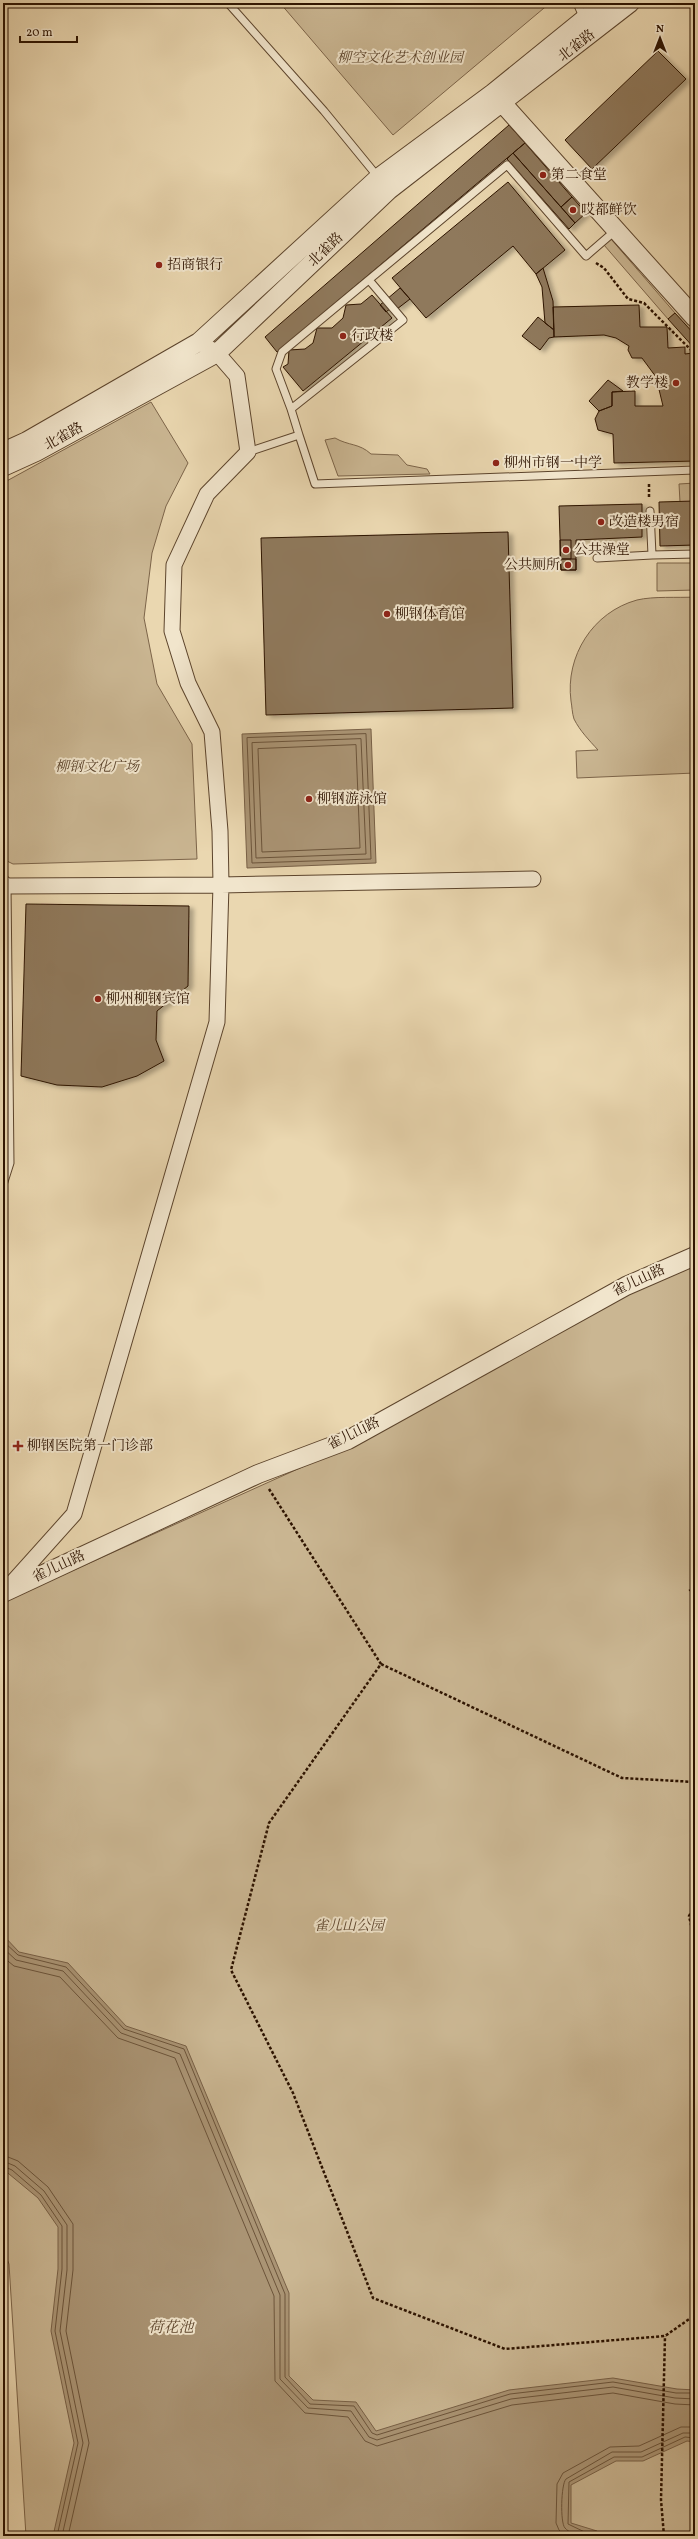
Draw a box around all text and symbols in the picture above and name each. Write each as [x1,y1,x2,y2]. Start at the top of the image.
scale bar [20,18,77,44]
north arrow [640,18,680,58]
text: N [656,22,664,37]
text: 20 m [26,25,53,41]
street label: 北雀路 [555,26,599,66]
park label: 柳空文化艺术创业园 [337,49,465,68]
place label: 第二食堂 [551,166,607,185]
marker: 第二食堂 [538,170,548,180]
place label: 哎都鲜饮 [581,201,637,220]
marker: 哎都鲜饮 [568,205,578,215]
street label: 北雀路 [304,229,348,271]
place label: 招商银行 [167,256,223,275]
marker: 招商银行 [154,260,164,270]
place label: 行政楼 [351,327,393,346]
marker: 行政楼 [338,331,348,341]
place label: 教学楼 [626,374,668,393]
marker: 教学楼 [671,378,681,388]
street label: 北雀路 [41,419,87,455]
place label: 柳州市钢一中学 [504,454,602,473]
marker: 柳州市钢一中学 [491,458,501,468]
place label: 改造楼男宿 [609,513,679,532]
marker: 改造楼男宿 [596,517,606,527]
place label: 公共澡堂 [574,541,630,560]
marker: 公共澡堂 [561,545,571,555]
place label: 公共厕所 [504,556,560,575]
marker: 公共厕所 [563,560,573,570]
place label: 柳钢体育馆 [395,605,465,624]
marker: 柳钢体育馆 [382,609,392,619]
park label: 柳钢文化广场 [55,758,140,777]
place label: 柳钢游泳馆 [317,790,387,809]
marker: 柳钢游泳馆 [304,794,314,804]
place label: 柳州柳钢宾馆 [106,990,190,1009]
marker: 柳州柳钢宾馆 [93,994,103,1004]
street label: 雀儿山路 [610,1261,668,1301]
street label: 雀儿山路 [325,1413,383,1455]
place label: 柳钢医院第一门诊部 [27,1437,153,1456]
marker: 柳钢医院第一门诊部 [12,1440,24,1452]
street label: 雀儿山路 [30,1547,88,1587]
park label: 雀儿山公园 [314,1917,386,1936]
water label: 荷花池 [148,2318,195,2339]

